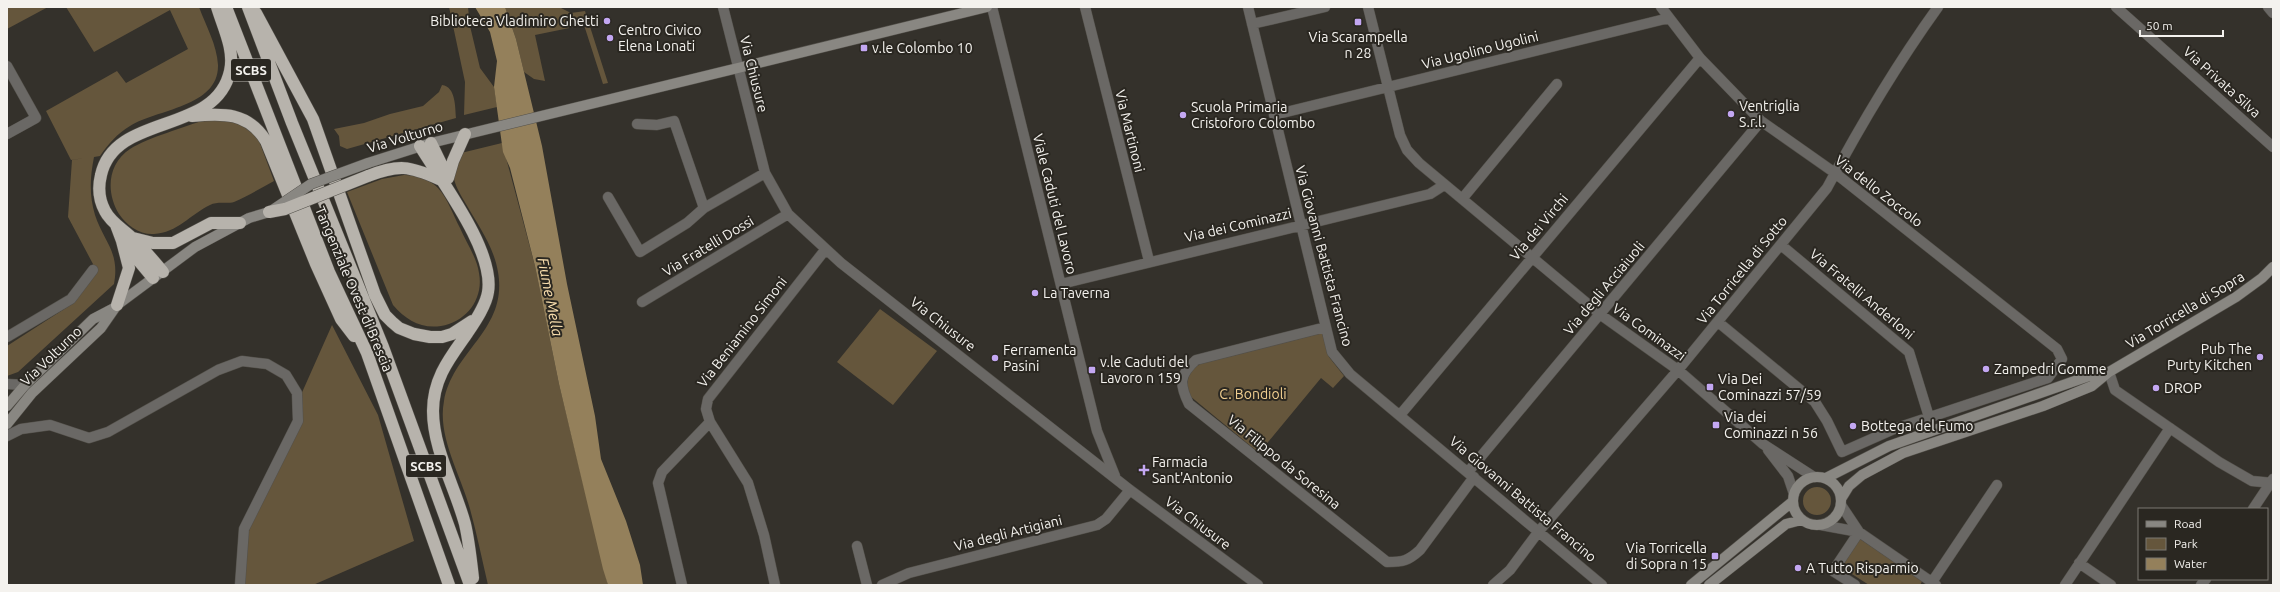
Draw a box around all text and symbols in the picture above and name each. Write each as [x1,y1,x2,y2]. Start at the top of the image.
scale bar [2140,12,2223,38]
place label: Biblioteca Vladimiro Ghetti [430,13,599,29]
marker: Biblioteca Vladimiro Ghetti [602,16,612,26]
marker: Via Scarampella n 28 [1353,17,1363,27]
text: 50 m [2146,19,2173,32]
place label: Centro Civico Elena Lonati [618,22,701,54]
street label: Via Ugolino Ugolini [1420,28,1540,72]
place label: Via Scarampella n 28 [1308,29,1408,61]
marker: Centro Civico Elena Lonati [605,33,615,43]
street label: Via Chiusure [737,34,771,114]
place label: v.le Colombo 10 [872,40,973,56]
marker: v.le Colombo 10 [859,43,869,53]
street label: Via Privata Silva [2180,43,2264,121]
road number: SCBS [231,59,271,81]
street label: Via Martinoni [1112,88,1148,174]
place label: Ventriglia S.r.l. [1739,98,1800,130]
place label: Scuola Primaria Cristoforo Colombo [1191,99,1315,131]
marker: Ventriglia S.r.l. [1726,109,1736,119]
marker: Scuola Primaria Cristoforo Colombo [1178,110,1188,120]
street label: Via Volturno [365,118,445,156]
street label: Viale Caduti del Lavoro [1030,132,1080,276]
street label: Via dello Zoccolo [1832,152,1926,230]
street label: Via Giovanni Battista Francino [1292,164,1356,348]
street label: Via dei Virchi [1507,191,1571,263]
street label: Tangenziale Ovest di Brescia [312,204,396,374]
street label: Via dei Cominazzi [1183,205,1293,245]
street label: Via Fratelli Dossi [660,212,756,280]
street label: Via Torricella di Sotto [1694,213,1790,327]
street label: Via degli Acciaiuoli [1560,238,1648,338]
street label: Via Fratelli Anderloni [1806,246,1918,342]
water label: Fiume Mella [535,256,566,338]
street label: Via Torricella di Sopra [2123,268,2247,352]
street label: Via Beniamino Simoni [694,274,790,390]
place label: La Taverna [1043,285,1110,301]
marker: La Taverna [1030,288,1040,298]
street label: Via Chiusure [907,294,979,354]
street label: Via Cominazzi [1609,300,1689,364]
street label: Via Volturno [17,323,85,389]
place label: Pub The Purty Kitchen [2167,341,2252,373]
place label: Ferramenta Pasini [1003,342,1076,374]
marker: Pub The Purty Kitchen [2255,352,2265,362]
marker: Ferramenta Pasini [990,353,1000,363]
place label: v.le Caduti del Lavoro n 159 [1100,354,1188,386]
place label: Zampedri Gomme [1994,361,2107,377]
marker: Zampedri Gomme [1981,364,1991,374]
marker: v.le Caduti del Lavoro n 159 [1087,365,1097,375]
place label: Via Dei Cominazzi 57/59 [1718,371,1822,403]
place label: DROP [2164,380,2202,396]
marker: Via Dei Cominazzi 57/59 [1705,382,1715,392]
marker: DROP [2151,383,2161,393]
park label: C. Bondioli [1219,386,1287,402]
place label: Via dei Cominazzi n 56 [1724,409,1818,441]
street label: Via Filippo da Soresina [1224,412,1344,512]
place label: Bottega del Fumo [1861,418,1973,434]
marker: Via dei Cominazzi n 56 [1711,420,1721,430]
marker: Bottega del Fumo [1848,421,1858,431]
street label: Via Giovanni Battista Francino [1446,433,1600,565]
place label: Farmacia Sant'Antonio [1152,454,1233,486]
road number: SCBS [406,455,446,477]
marker: Farmacia Sant'Antonio [1139,465,1149,475]
street label: Via Chiusure [1162,493,1234,553]
legend [2138,508,2268,580]
street label: Via degli Artigiani [952,512,1064,554]
text: Road [2174,517,2202,530]
text: Park [2174,537,2198,550]
place label: Via Torricella di Sopra n 15 [1626,540,1707,572]
marker: Via Torricella di Sopra n 15 [1710,551,1720,561]
text: Water [2174,557,2207,570]
place label: A Tutto Risparmio [1806,560,1919,576]
marker: A Tutto Risparmio [1793,563,1803,573]

